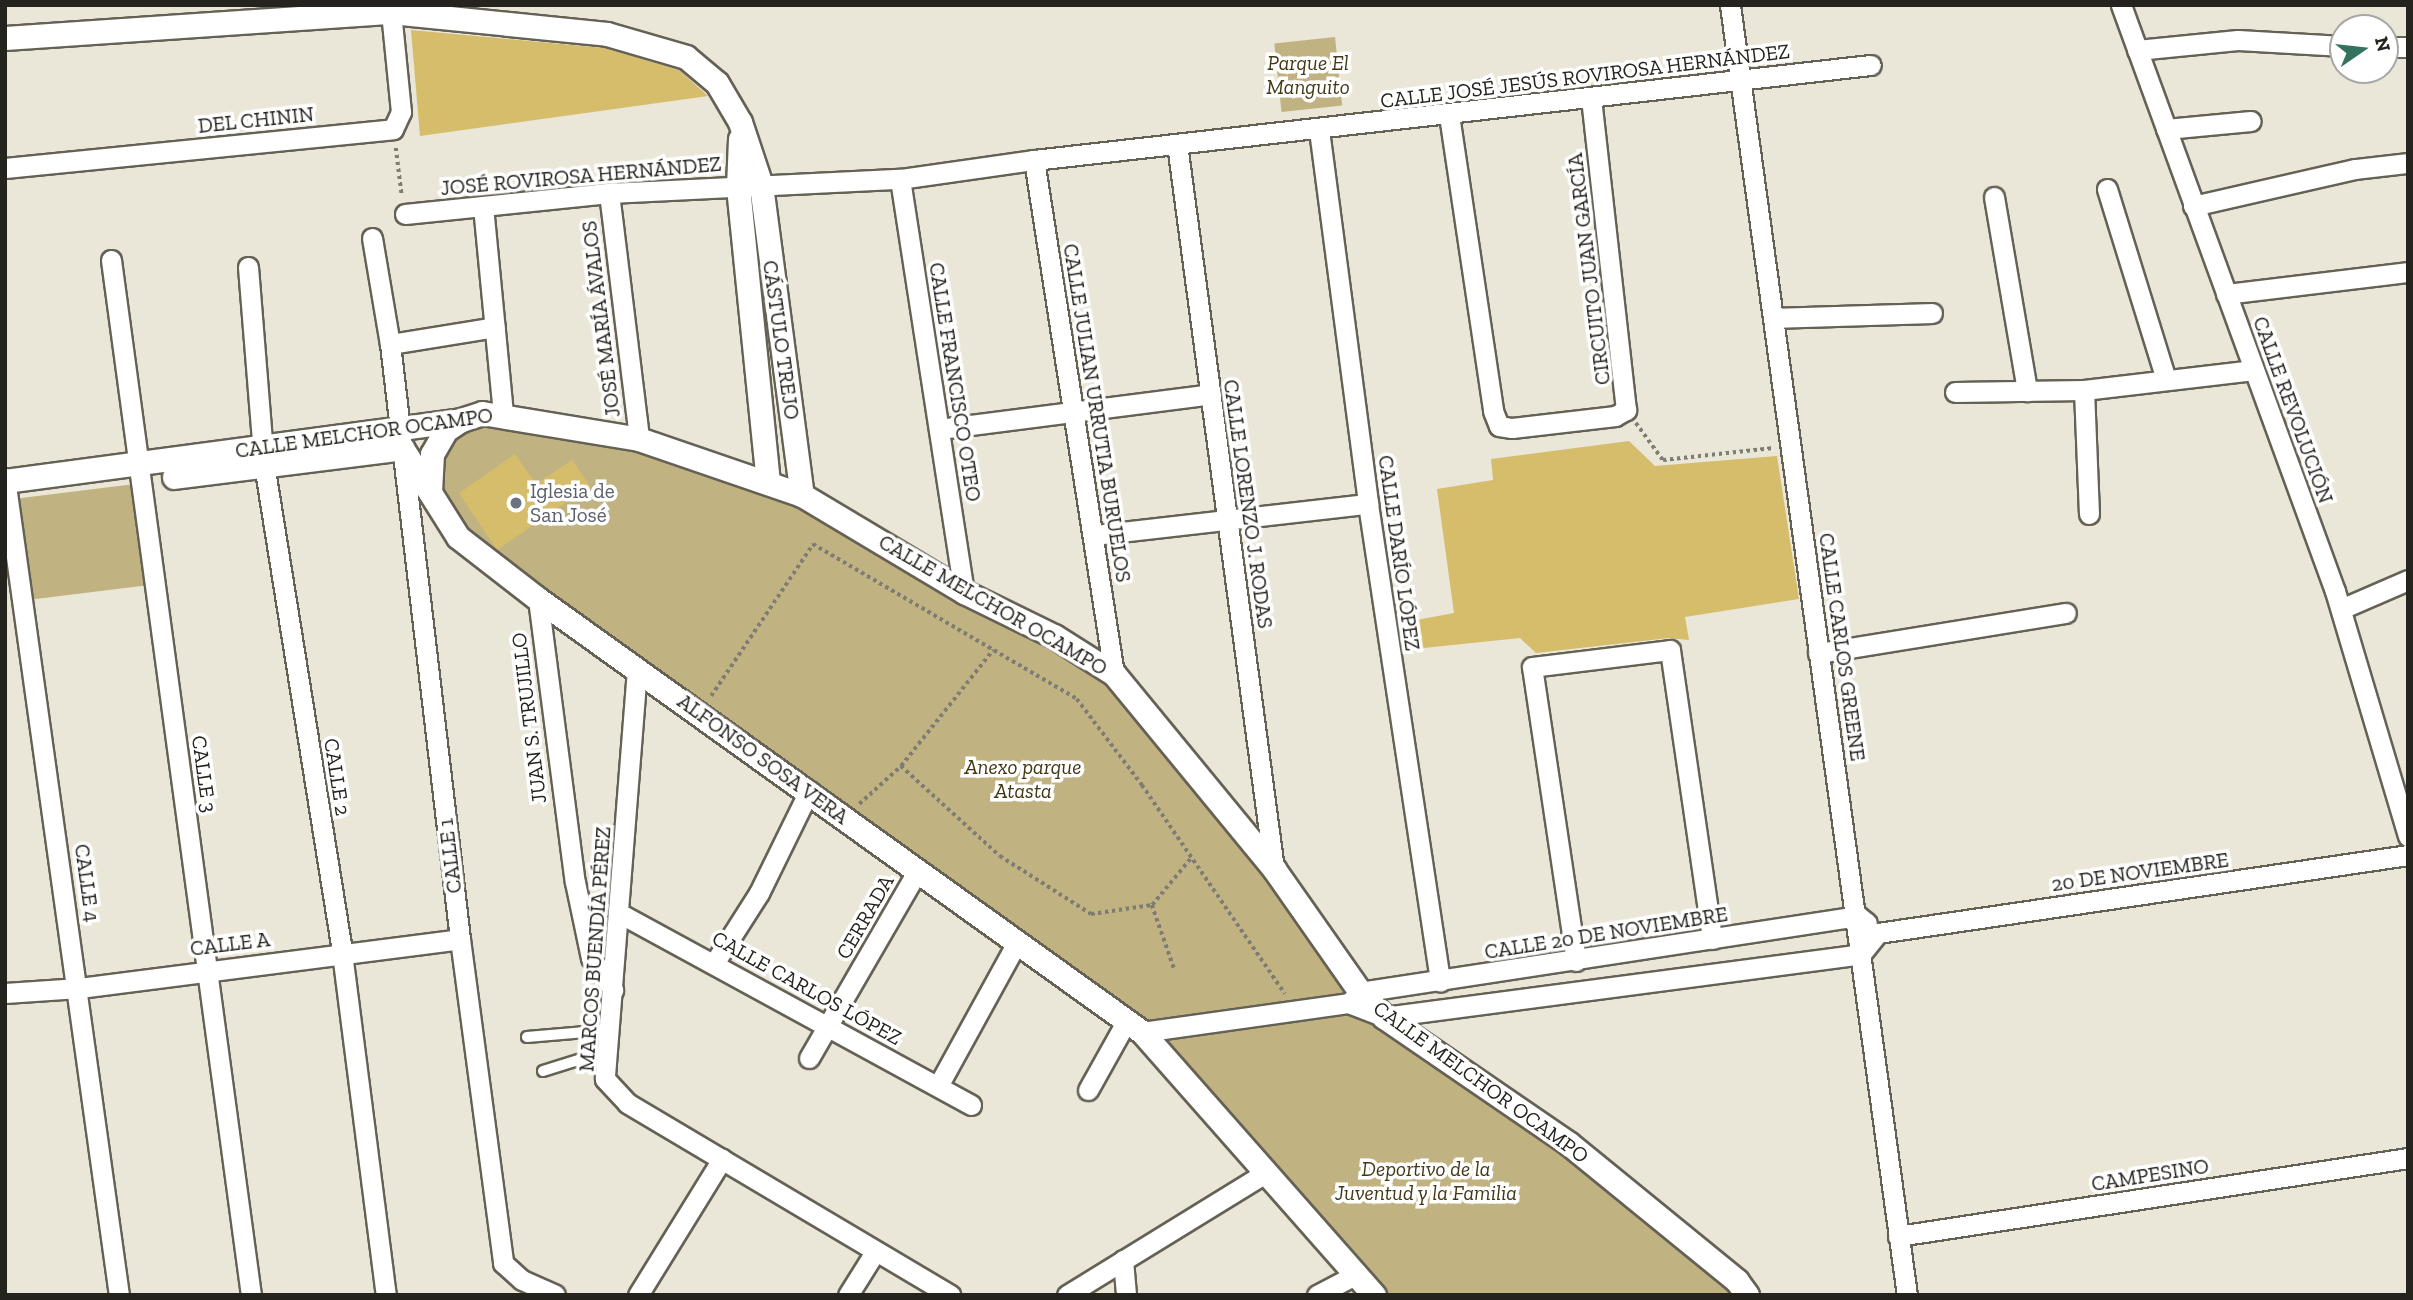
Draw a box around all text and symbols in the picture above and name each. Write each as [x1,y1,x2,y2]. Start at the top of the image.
north arrow [2329,14,2399,84]
text: N [2370,34,2396,54]
street label: CALLE JOSÉ JESÚS ROVIROSA HERNÁNDEZ [1378,38,1792,114]
park label: Parque El Manguito [1266,50,1350,100]
street label: DEL CHININ [196,101,316,139]
street label: JOSÉ ROVIROSA HERNÁNDEZ [439,151,723,201]
street label: CIRCUITO JUAN GARCÍA [1562,151,1616,387]
street label: JOSÉ MARÍA ÁVALOS [576,219,626,419]
street label: CALLE JULIAN URRUTIA BURUELOS [1058,241,1136,585]
street label: CÁSTULO TREJO [757,259,805,421]
street label: CALLE FRANCISCO OTEO [924,261,986,503]
street label: CALLE REVOLUCIÓN [2247,313,2339,507]
street label: CALLE LORENZO J. RODAS [1218,378,1278,630]
street label: CALLE MELCHOR OCAMPO [234,402,494,464]
street label: CALLE DARÍO LÓPEZ [1373,454,1425,652]
place label: Iglesia de San José [530,478,615,528]
marker: Iglesia de San José [508,495,524,511]
street label: CALLE MELCHOR OCAMPO [874,529,1112,681]
street label: CALLE CARLOS GREENE [1814,531,1870,763]
street label: JUAN S. TRUJILLO [506,631,552,805]
street label: ALFONSO SOSA VERA [672,688,854,830]
street label: CALLE 3 [186,734,222,814]
street label: CALLE 2 [318,737,356,817]
park label: Anexo parque Atasta [964,754,1082,804]
street label: CALLE 1 [433,817,467,895]
street label: MARCOS BUENDÍA PÉREZ [574,825,616,1073]
street label: CALLE 4 [69,842,105,924]
street label: 20 DE NOVIEMBRE [2050,847,2230,897]
street label: CERRADA [831,870,899,964]
street label: CALLE 20 DE NOVIEMBRE [1483,901,1729,965]
street label: CALLE CARLOS LÓPEZ [708,925,906,1051]
street label: CALLE A [188,927,272,961]
street label: CALLE MELCHOR OCAMPO [1369,995,1593,1169]
street label: CAMPESINO [2090,1153,2210,1197]
park label: Deportivo de la Juventud y la Familia [1335,1156,1517,1206]

